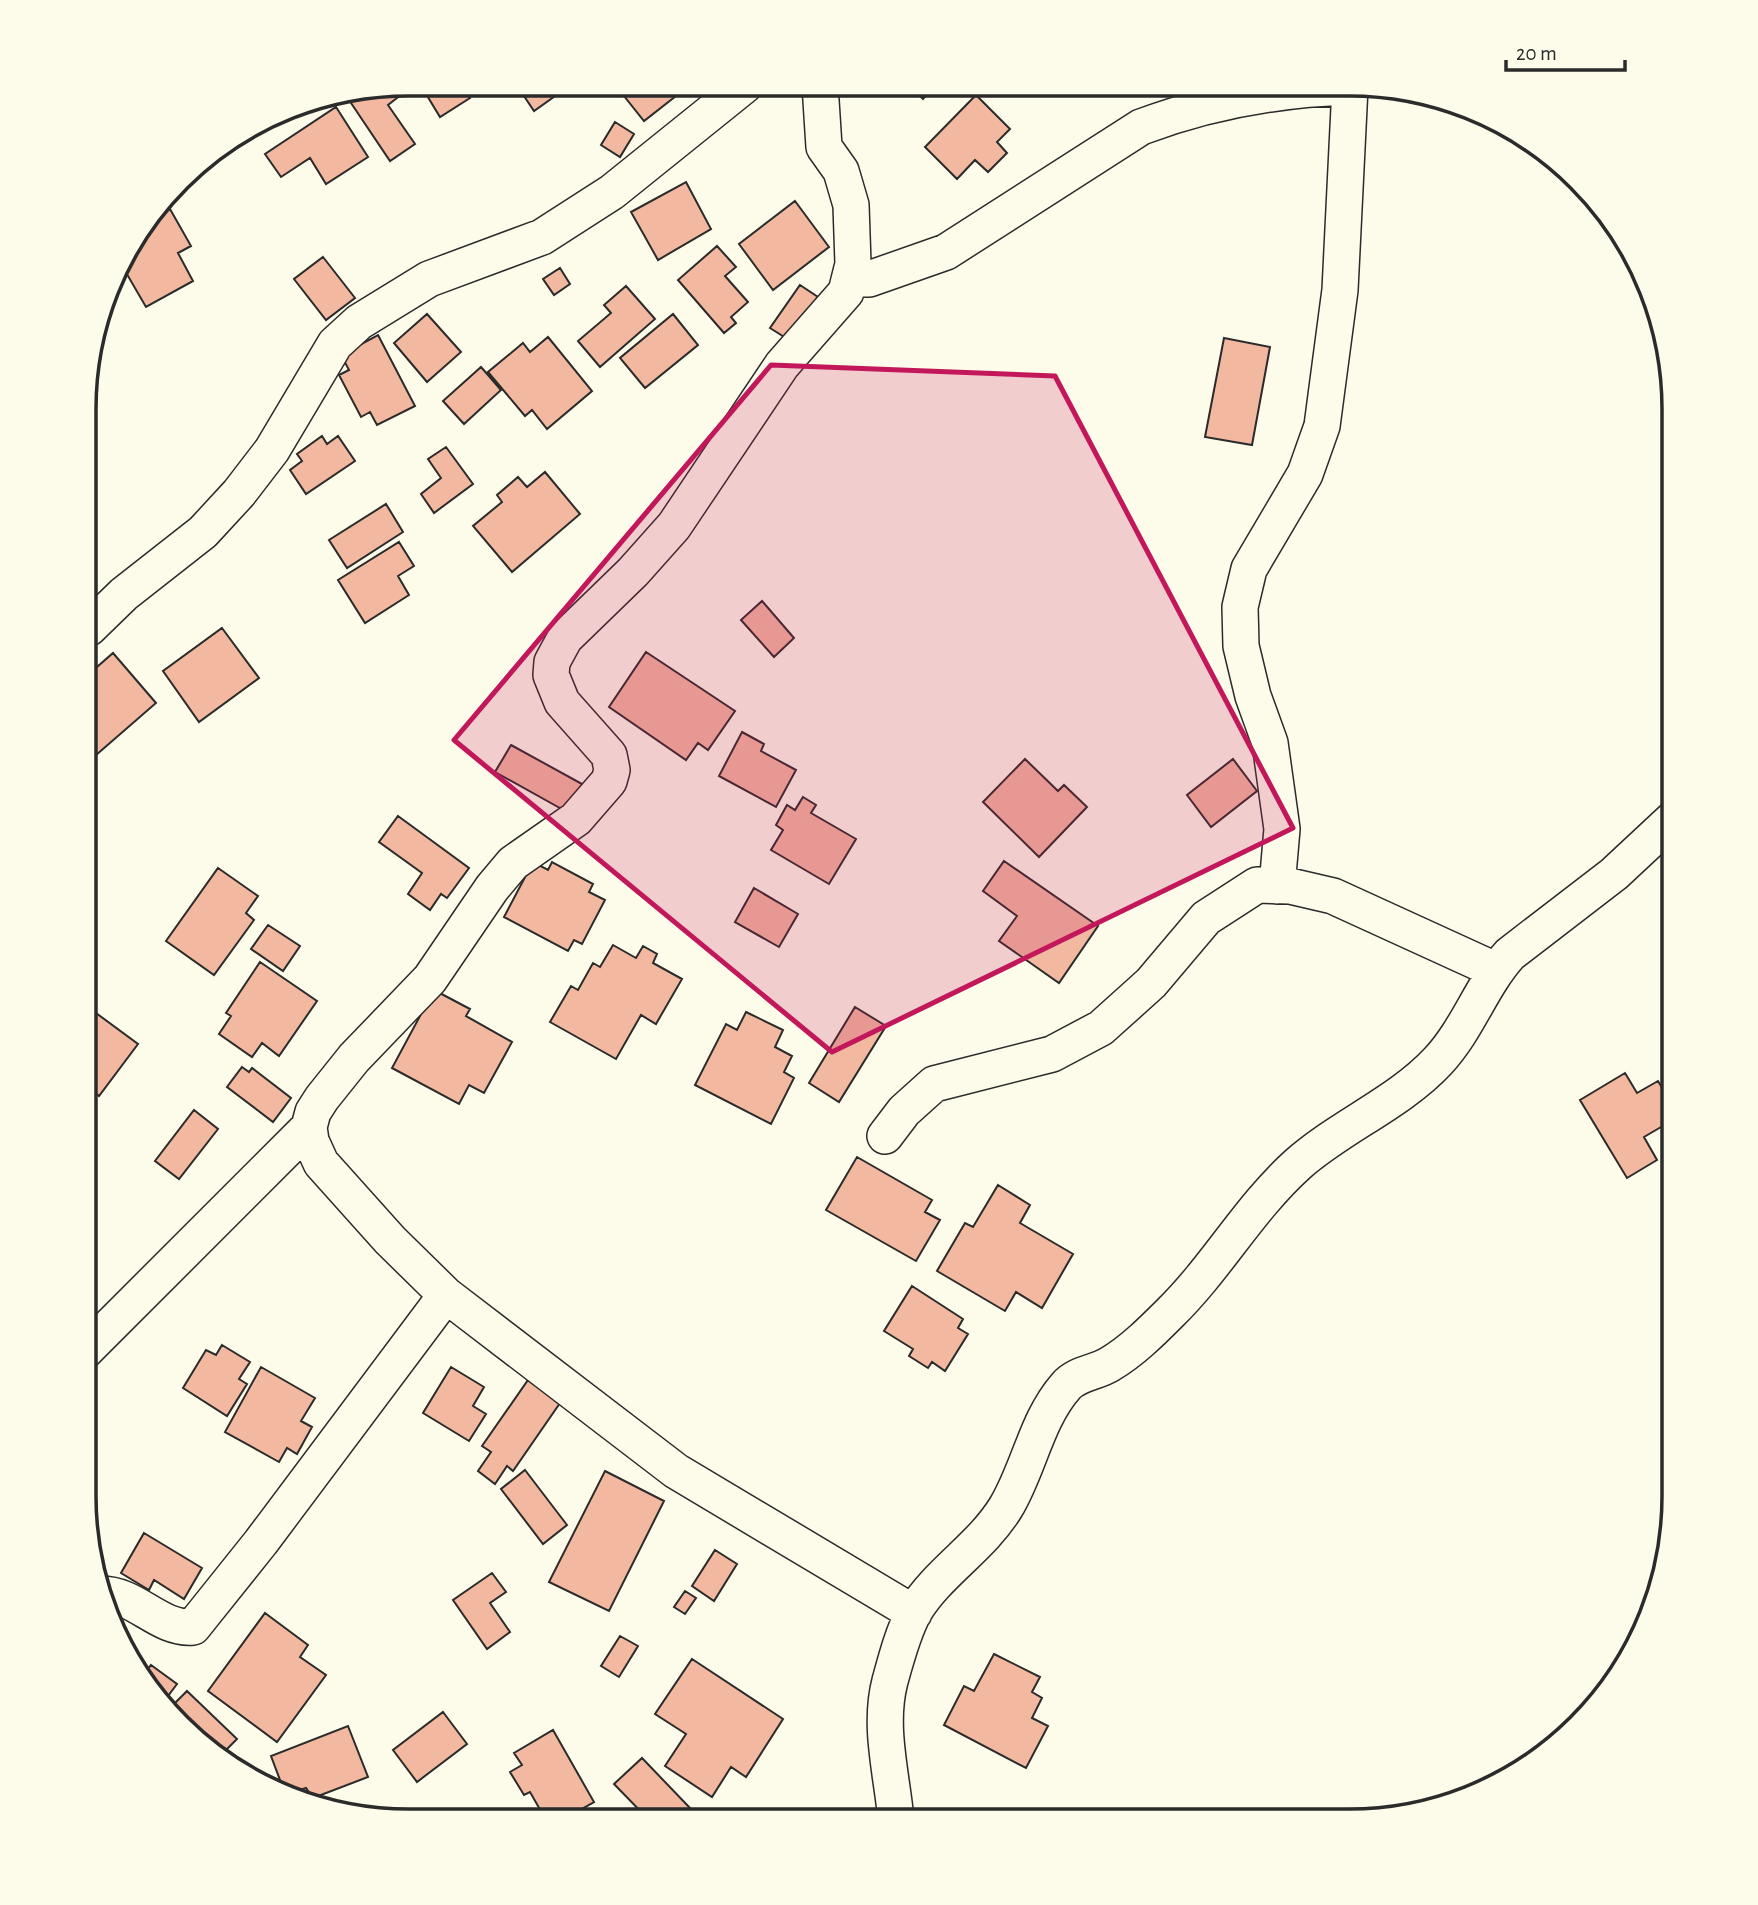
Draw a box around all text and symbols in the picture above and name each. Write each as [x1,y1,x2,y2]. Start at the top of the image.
scale bar [1506,28,1625,72]
text: 20 m [1516,43,1557,64]

